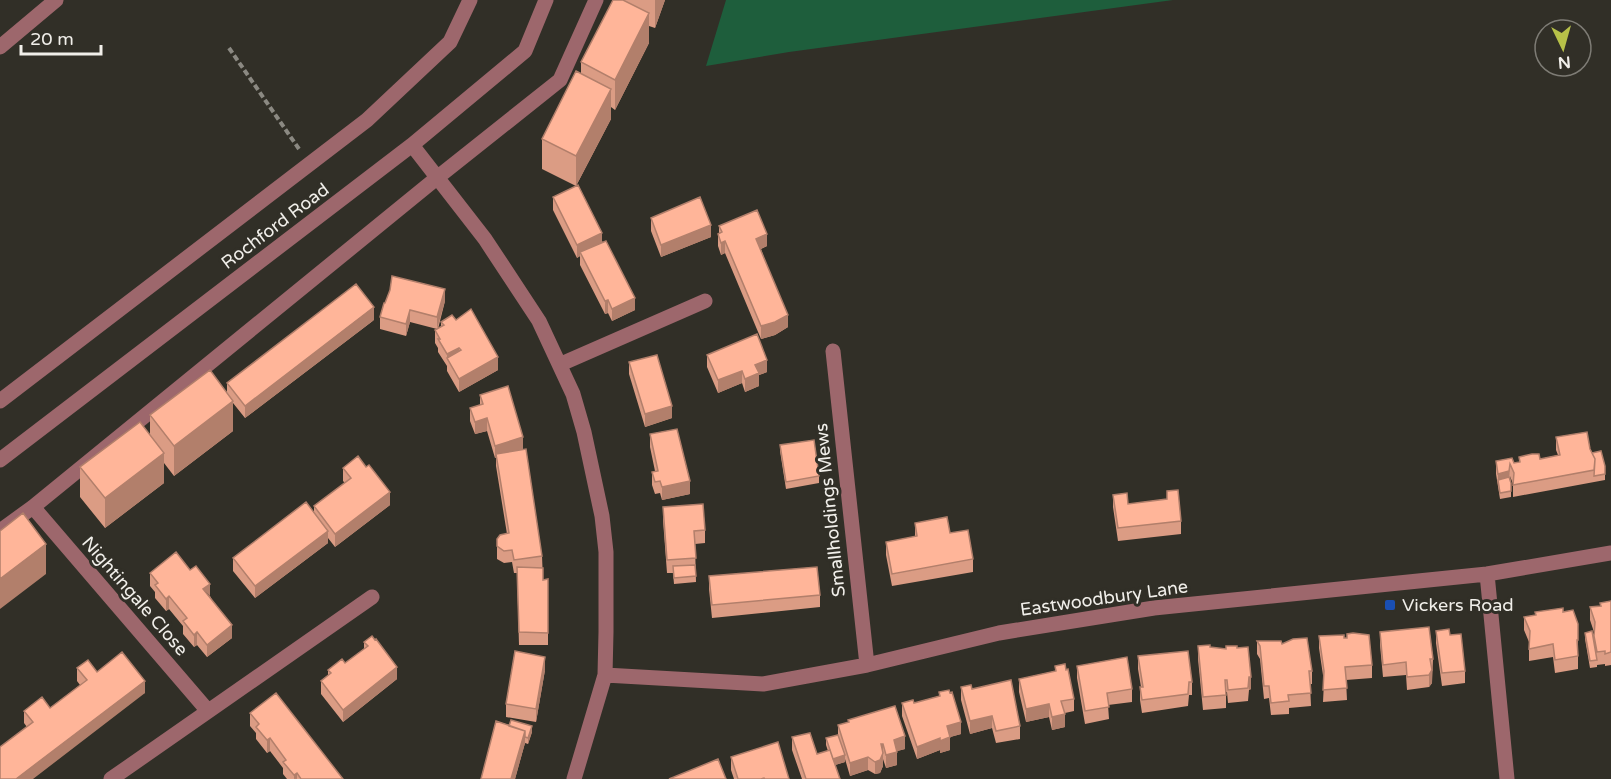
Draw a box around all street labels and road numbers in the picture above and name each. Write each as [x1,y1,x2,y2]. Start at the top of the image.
street label: Rochford Road [217,178,333,274]
street label: Smallholdings Mews [810,422,850,598]
street label: Nightingale Close [77,532,193,660]
street label: Eastwoodbury Lane [1019,575,1189,621]

